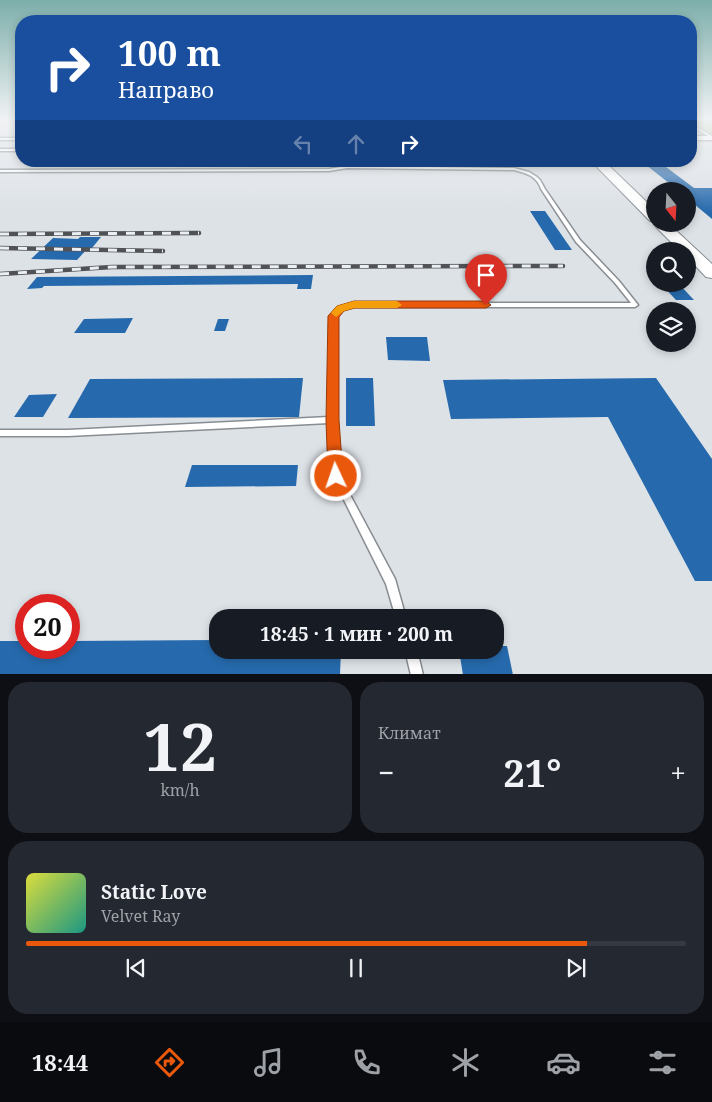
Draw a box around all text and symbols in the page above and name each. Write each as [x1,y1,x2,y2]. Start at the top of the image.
text: 100 m [118,29,221,76]
icon: right [35,35,100,100]
text: Направо [118,74,214,104]
icon: left [289,130,317,158]
icon: ahead [342,130,370,158]
icon: right [395,130,423,158]
north arrow [646,182,696,232]
map controls [646,182,696,352]
button: search [646,242,696,292]
pin [465,254,507,305]
icon: arrive [472,261,500,289]
button: layers [646,302,696,352]
position arrow [309,449,361,501]
speed limit sign: 20 [15,594,80,659]
text: 18:45 · 1 мин · 200 m [260,621,453,647]
text: 12 [143,702,217,790]
text: Климат [378,722,441,744]
text: 21° [503,746,561,798]
text: − [378,753,394,791]
text: + [670,753,686,791]
text: km/h [160,779,200,801]
text: Static Love [101,879,207,905]
text: Velvet Ray [101,905,180,927]
icon: previous [122,954,150,982]
icon: pause [342,954,370,982]
icon: next [562,954,590,982]
icon: directions [152,1045,187,1080]
icon: music [251,1045,286,1080]
icon: phone [349,1045,384,1080]
icon: climate [448,1045,483,1080]
icon: car [546,1045,581,1080]
icon: filters [645,1045,680,1080]
text: 18:44 [32,1047,88,1077]

